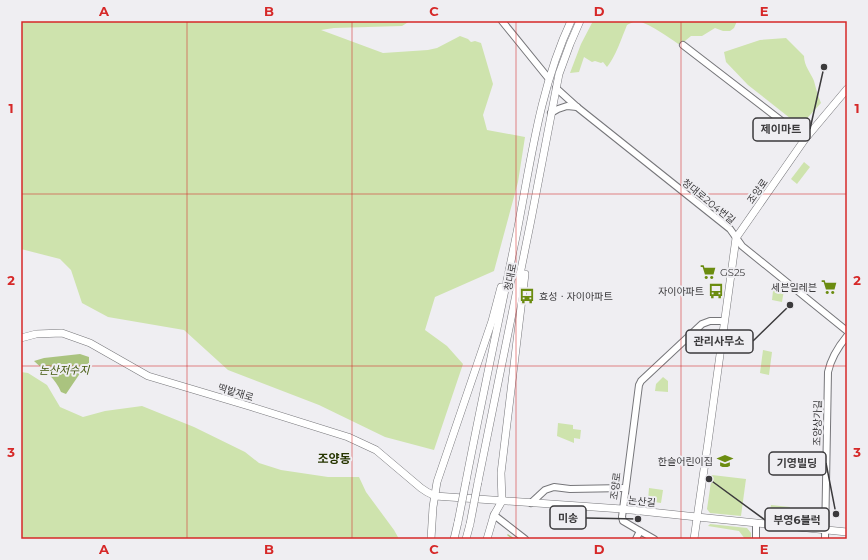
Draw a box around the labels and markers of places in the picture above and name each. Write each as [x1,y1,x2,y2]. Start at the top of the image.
callout: 제이마트 [753,118,810,141]
supermarket icon: GS25 [699,263,717,281]
place label: GS25 [720,266,746,279]
supermarket icon: 세븐일레븐 [820,278,838,296]
place label: 세븐일레븐 [771,281,817,294]
bus stop icon: 자이아파트 [707,282,725,300]
place label: 자이아파트 [658,285,704,298]
bus stop icon: 효성ㆍ자이아파트 [518,287,536,305]
place label: 효성ㆍ자이아파트 [539,290,613,303]
callout: 관리사무소 [686,330,753,353]
school or university icon: 한슬어린이집 [716,452,734,470]
callout: 기영빌딩 [769,452,826,475]
place label: 한슬어린이집 [658,455,713,468]
callout: 미송 [550,506,586,529]
callout: 부영6블럭 [765,508,829,531]

